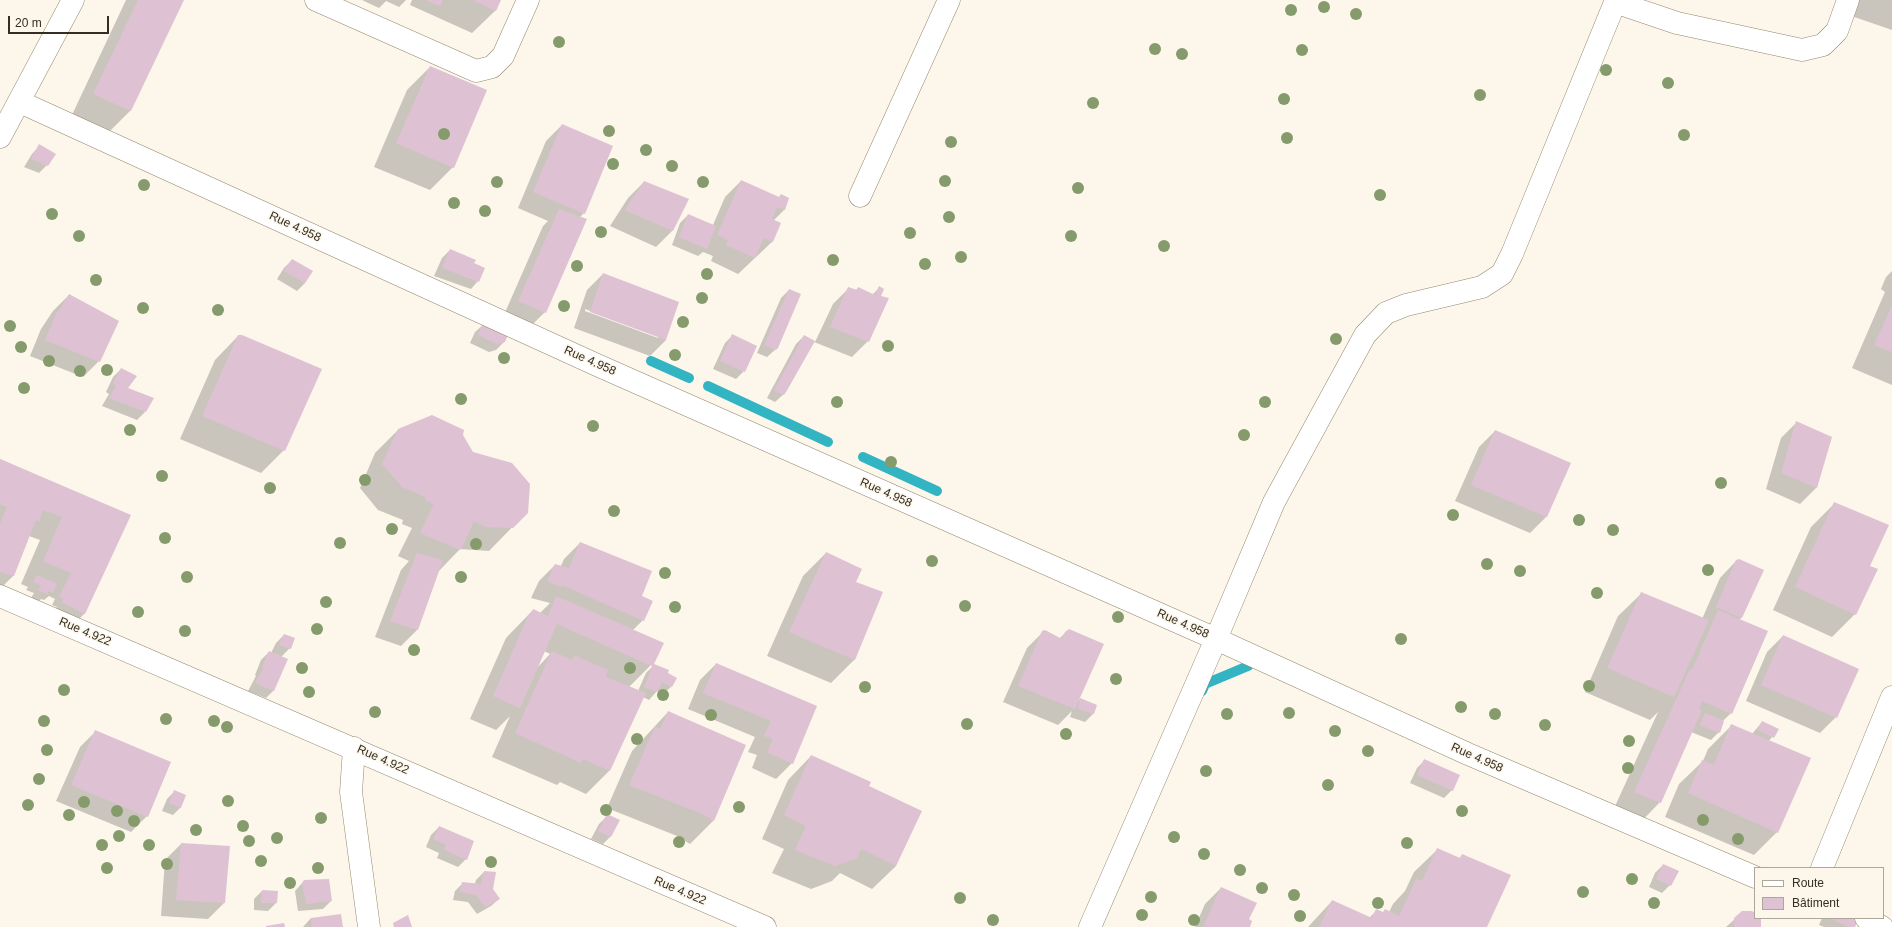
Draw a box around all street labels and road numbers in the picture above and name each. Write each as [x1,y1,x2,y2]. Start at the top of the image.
street label: Rue 4.958 [267,209,323,245]
street label: Rue 4.958 [562,343,618,379]
street label: Rue 4.958 [858,475,914,511]
street label: Rue 4.958 [1155,606,1211,642]
street label: Rue 4.922 [57,615,113,649]
street label: Rue 4.958 [1449,740,1505,776]
street label: Rue 4.922 [355,742,411,778]
street label: Rue 4.922 [652,874,708,908]

